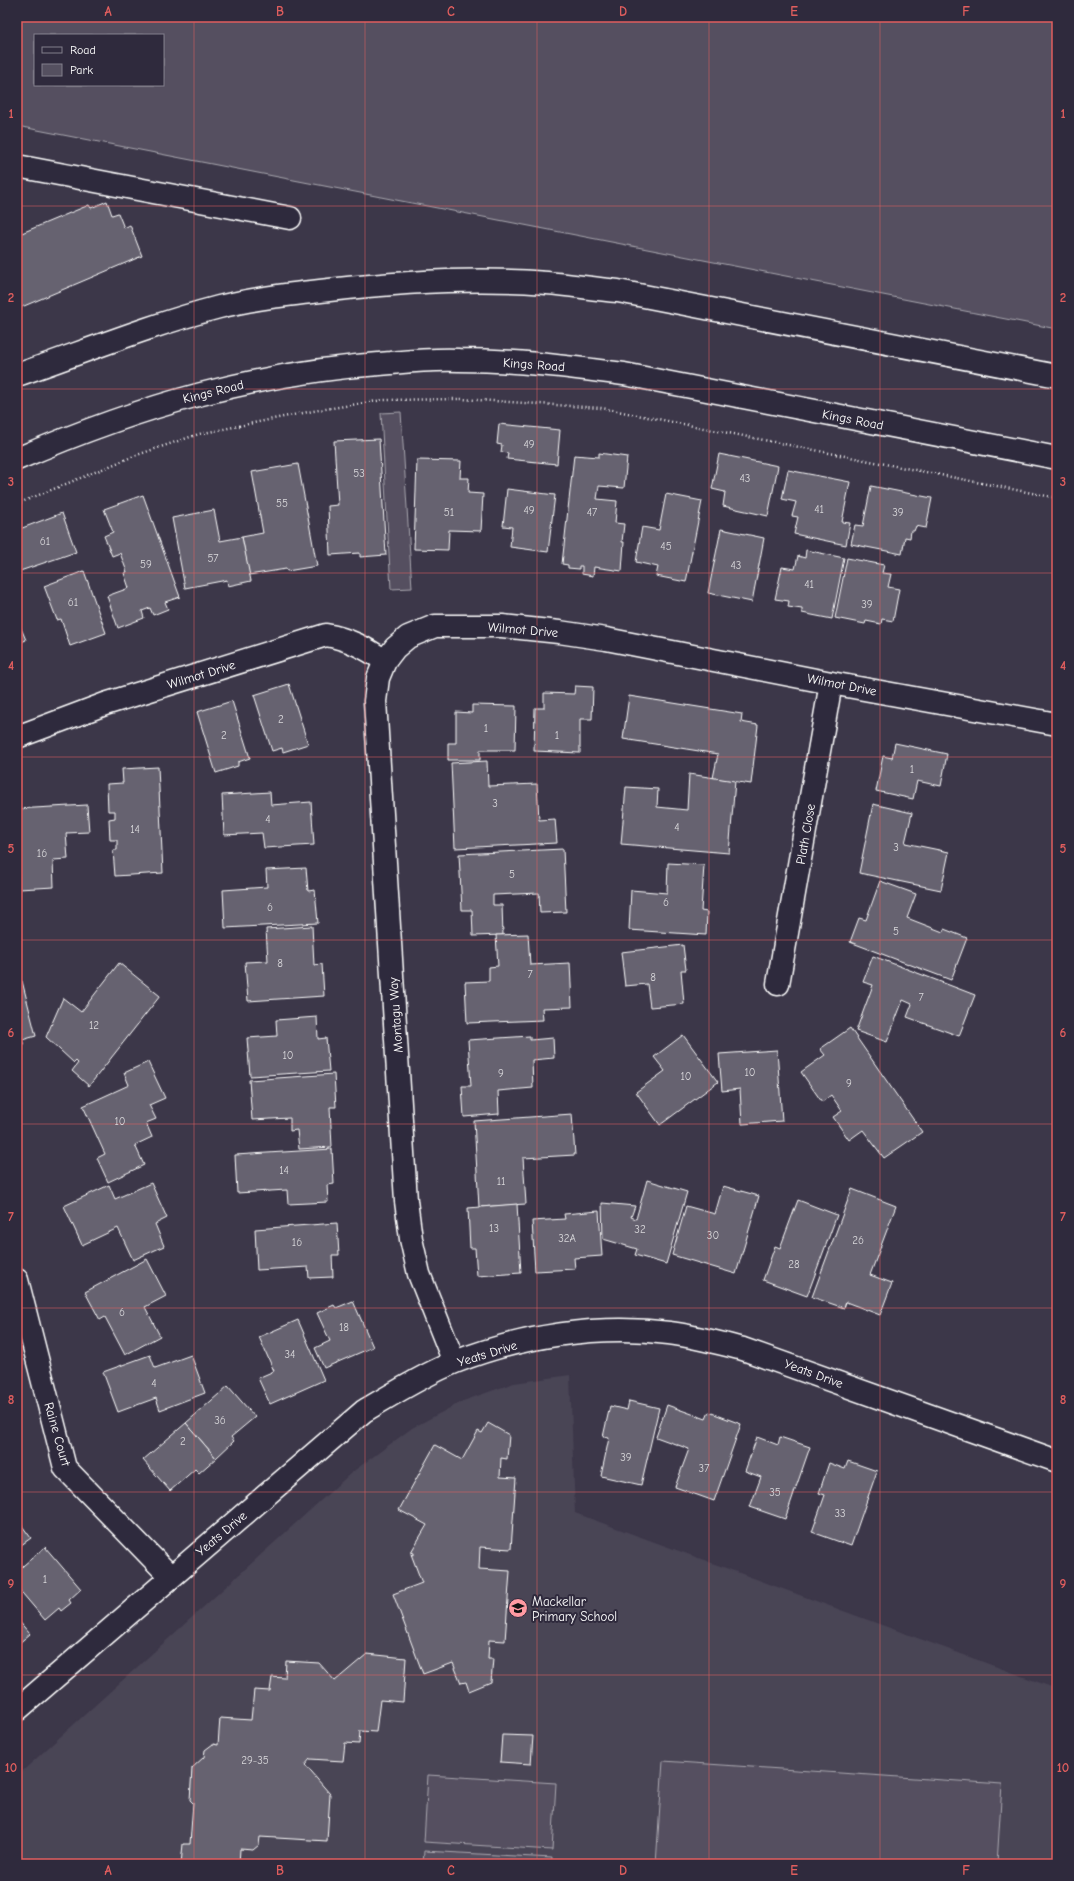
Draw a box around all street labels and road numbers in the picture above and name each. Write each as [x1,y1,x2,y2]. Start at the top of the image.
street label: Kings Road [502,355,565,374]
street label: Kings Road [181,377,245,406]
street label: Kings Road [821,406,885,433]
street label: Wilmot Drive [487,619,559,640]
street label: Wilmot Drive [165,657,238,692]
street label: Wilmot Drive [806,670,878,699]
street label: Plath Close [793,802,818,866]
street label: Montagu Way [385,976,406,1053]
street label: Yeats Drive [455,1337,519,1370]
street label: Yeats Drive [782,1356,846,1391]
street label: Raine Court [41,1400,74,1469]
street label: Yeats Drive [193,1508,250,1559]

